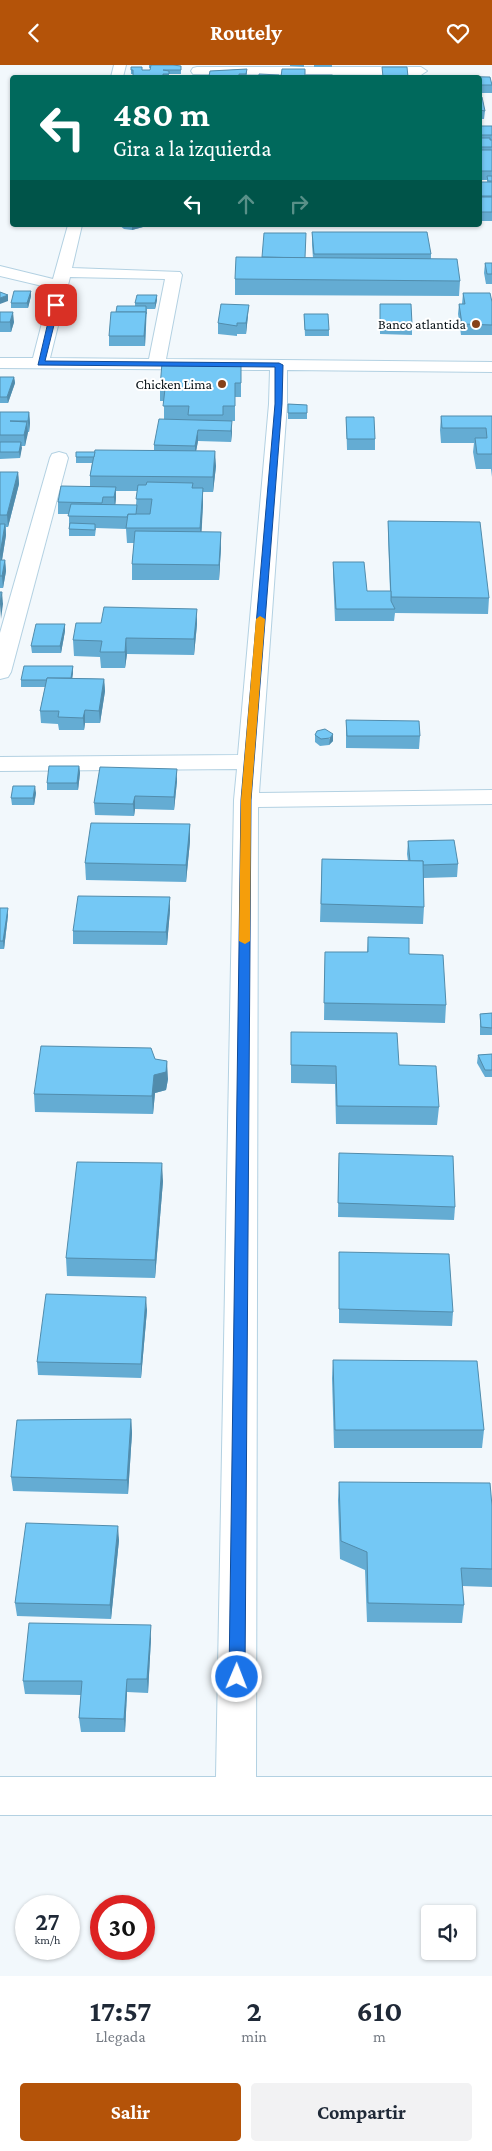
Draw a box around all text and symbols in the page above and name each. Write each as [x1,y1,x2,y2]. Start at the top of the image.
icon: back [20,19,48,47]
icon: heart [444,19,472,47]
text: Routely [210,20,282,45]
icon: left [30,95,95,160]
text: 480 m [113,95,210,134]
text: Gira a la izquierda [113,136,271,161]
icon: left [179,190,207,218]
icon: ahead [232,190,260,218]
icon: right [285,190,313,218]
pin [35,284,77,326]
icon: arrive [42,291,70,319]
place label: Banco atlantida [378,316,467,332]
marker: Banco atlantida [470,318,482,330]
place label: Chicken Lima [136,376,213,392]
marker: Chicken Lima [216,378,228,390]
position arrow [210,1650,262,1702]
speed limit sign: 30 [90,1895,155,1960]
map controls [421,1905,476,1960]
button: sound [421,1905,476,1960]
text: 27 [35,1908,60,1935]
text: km/h [35,1933,60,1947]
text: 17:57 [90,1994,152,2027]
text: 2 [246,1994,262,2027]
text: 610 [357,1994,402,2027]
text: Llegada [96,2028,146,2045]
text: min [241,2028,267,2045]
text: m [373,2028,386,2045]
button: Salir [20,2083,241,2141]
button: Compartir [251,2083,472,2141]

